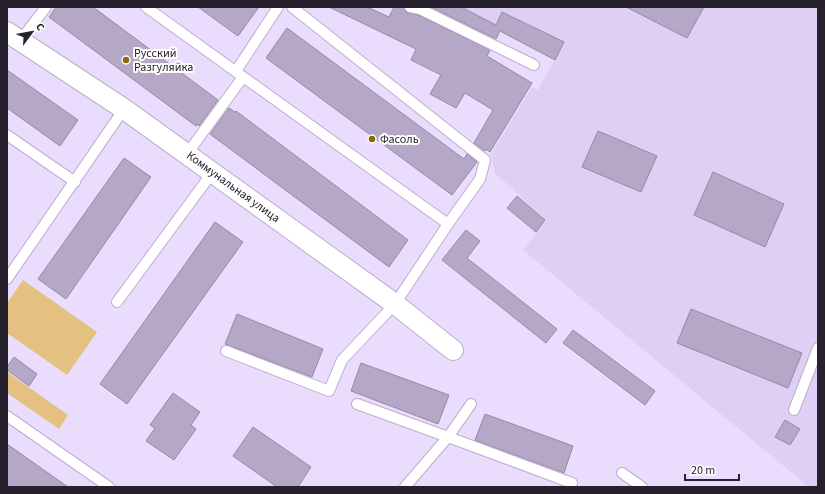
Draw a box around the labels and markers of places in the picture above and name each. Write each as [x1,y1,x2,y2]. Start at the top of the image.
place label: Русский Разгуляйка [134,45,193,76]
marker: Русский Разгуляйка [121,55,131,65]
place label: Фасоль [380,131,419,148]
marker: Фасоль [367,134,377,144]

